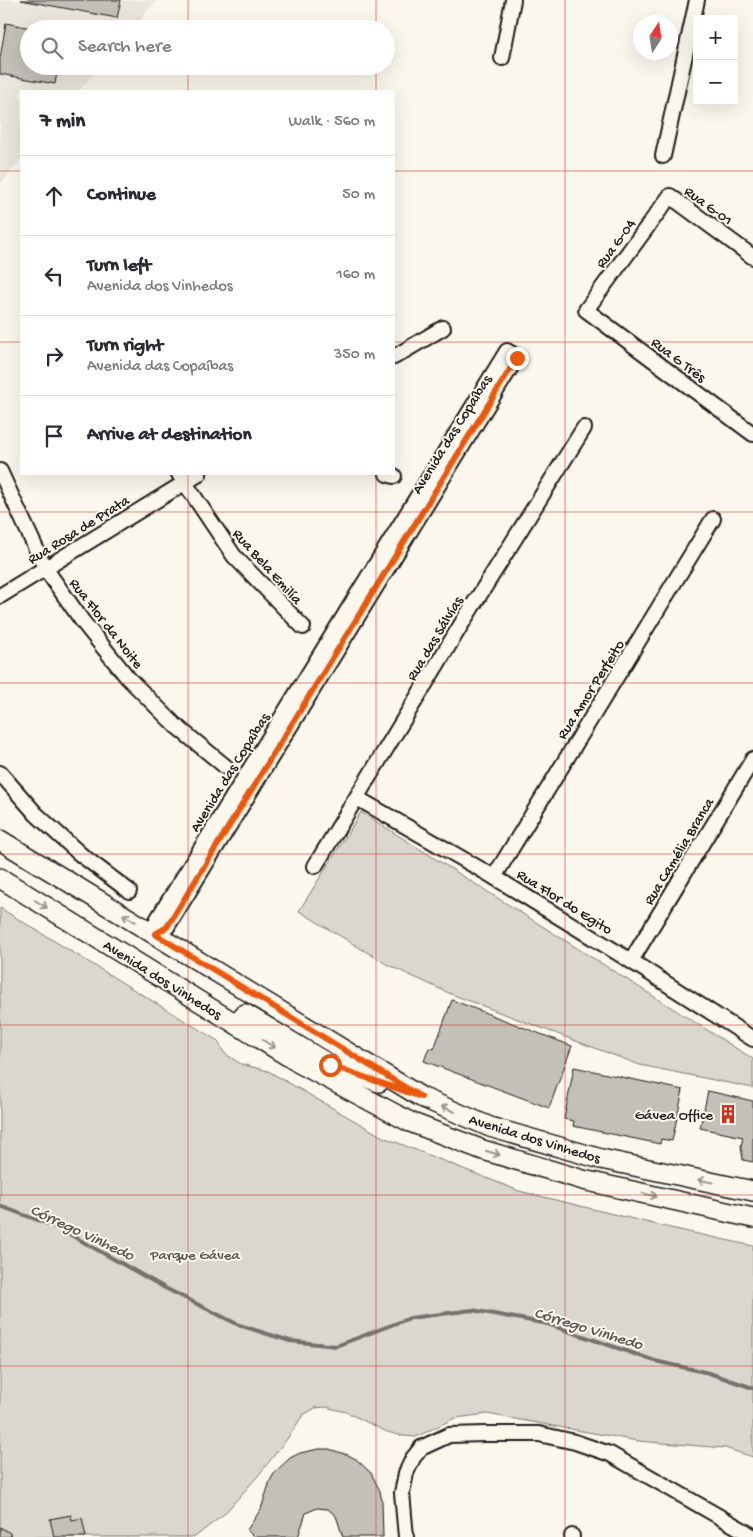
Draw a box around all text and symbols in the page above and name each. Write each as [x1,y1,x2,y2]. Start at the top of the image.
north arrow [633,15,678,60]
map controls [693,15,738,105]
button: + [693,15,738,60]
search box [20,20,395,75]
icon: search [38,34,66,62]
text: Search here [78,36,172,59]
button: − [693,60,738,105]
text: 7 min [40,110,85,135]
text: Walk · 560 m [289,113,375,132]
icon: ahead [40,182,68,210]
street label: Rua G-01 [680,183,736,230]
text: Continue [87,184,156,207]
text: 50 m [342,186,375,205]
street label: Rua G-04 [593,216,641,272]
text: Turn left [87,255,151,278]
icon: left [40,262,68,290]
text: 160 m [336,266,375,285]
text: Avenida dos Vinhedos [87,278,233,297]
street label: Rua G Três [647,334,709,387]
text: Turn right [87,335,163,358]
icon: right [40,342,68,370]
text: 350 m [334,346,375,365]
route end [506,347,529,370]
text: Avenida das Copaíbas [87,358,233,377]
street label: Avenida das Copaíbas [409,372,497,498]
icon: arrive [40,422,68,450]
text: Arrive at destination [87,424,251,447]
street label: Rua Rosa de Prata [25,492,134,569]
street label: Rua Bela Emilía [228,526,306,609]
street label: Rua Flor da Noite [65,575,146,673]
street label: Rua das Sálvías [403,593,468,685]
street label: Rua Amor Perfeito [554,637,630,743]
street label: Avenida das Copaíbas [187,710,275,836]
street label: Rua Camélia Branca [641,795,719,909]
street label: Rua Flor do Egito [513,866,615,939]
one-way arrow [34,899,48,909]
one-way arrow [122,913,136,923]
street label: Avenida dos Vinhedos [99,937,225,1025]
one-way arrow [262,1040,276,1050]
route start [319,1054,342,1077]
one-way arrow [441,1103,456,1113]
building icon: Gávea Office [717,1103,739,1125]
place label: Gávea Office [635,1107,713,1125]
street label: Avenida dos Vinhedos [467,1111,603,1169]
one-way arrow [485,1149,501,1159]
one-way arrow [698,1176,714,1185]
one-way arrow [642,1191,658,1200]
water label: Córrego Vinhedo [27,1202,137,1267]
park label: Parque Gávea [149,1247,241,1265]
water label: Córrego Vinhedo [532,1305,645,1356]

